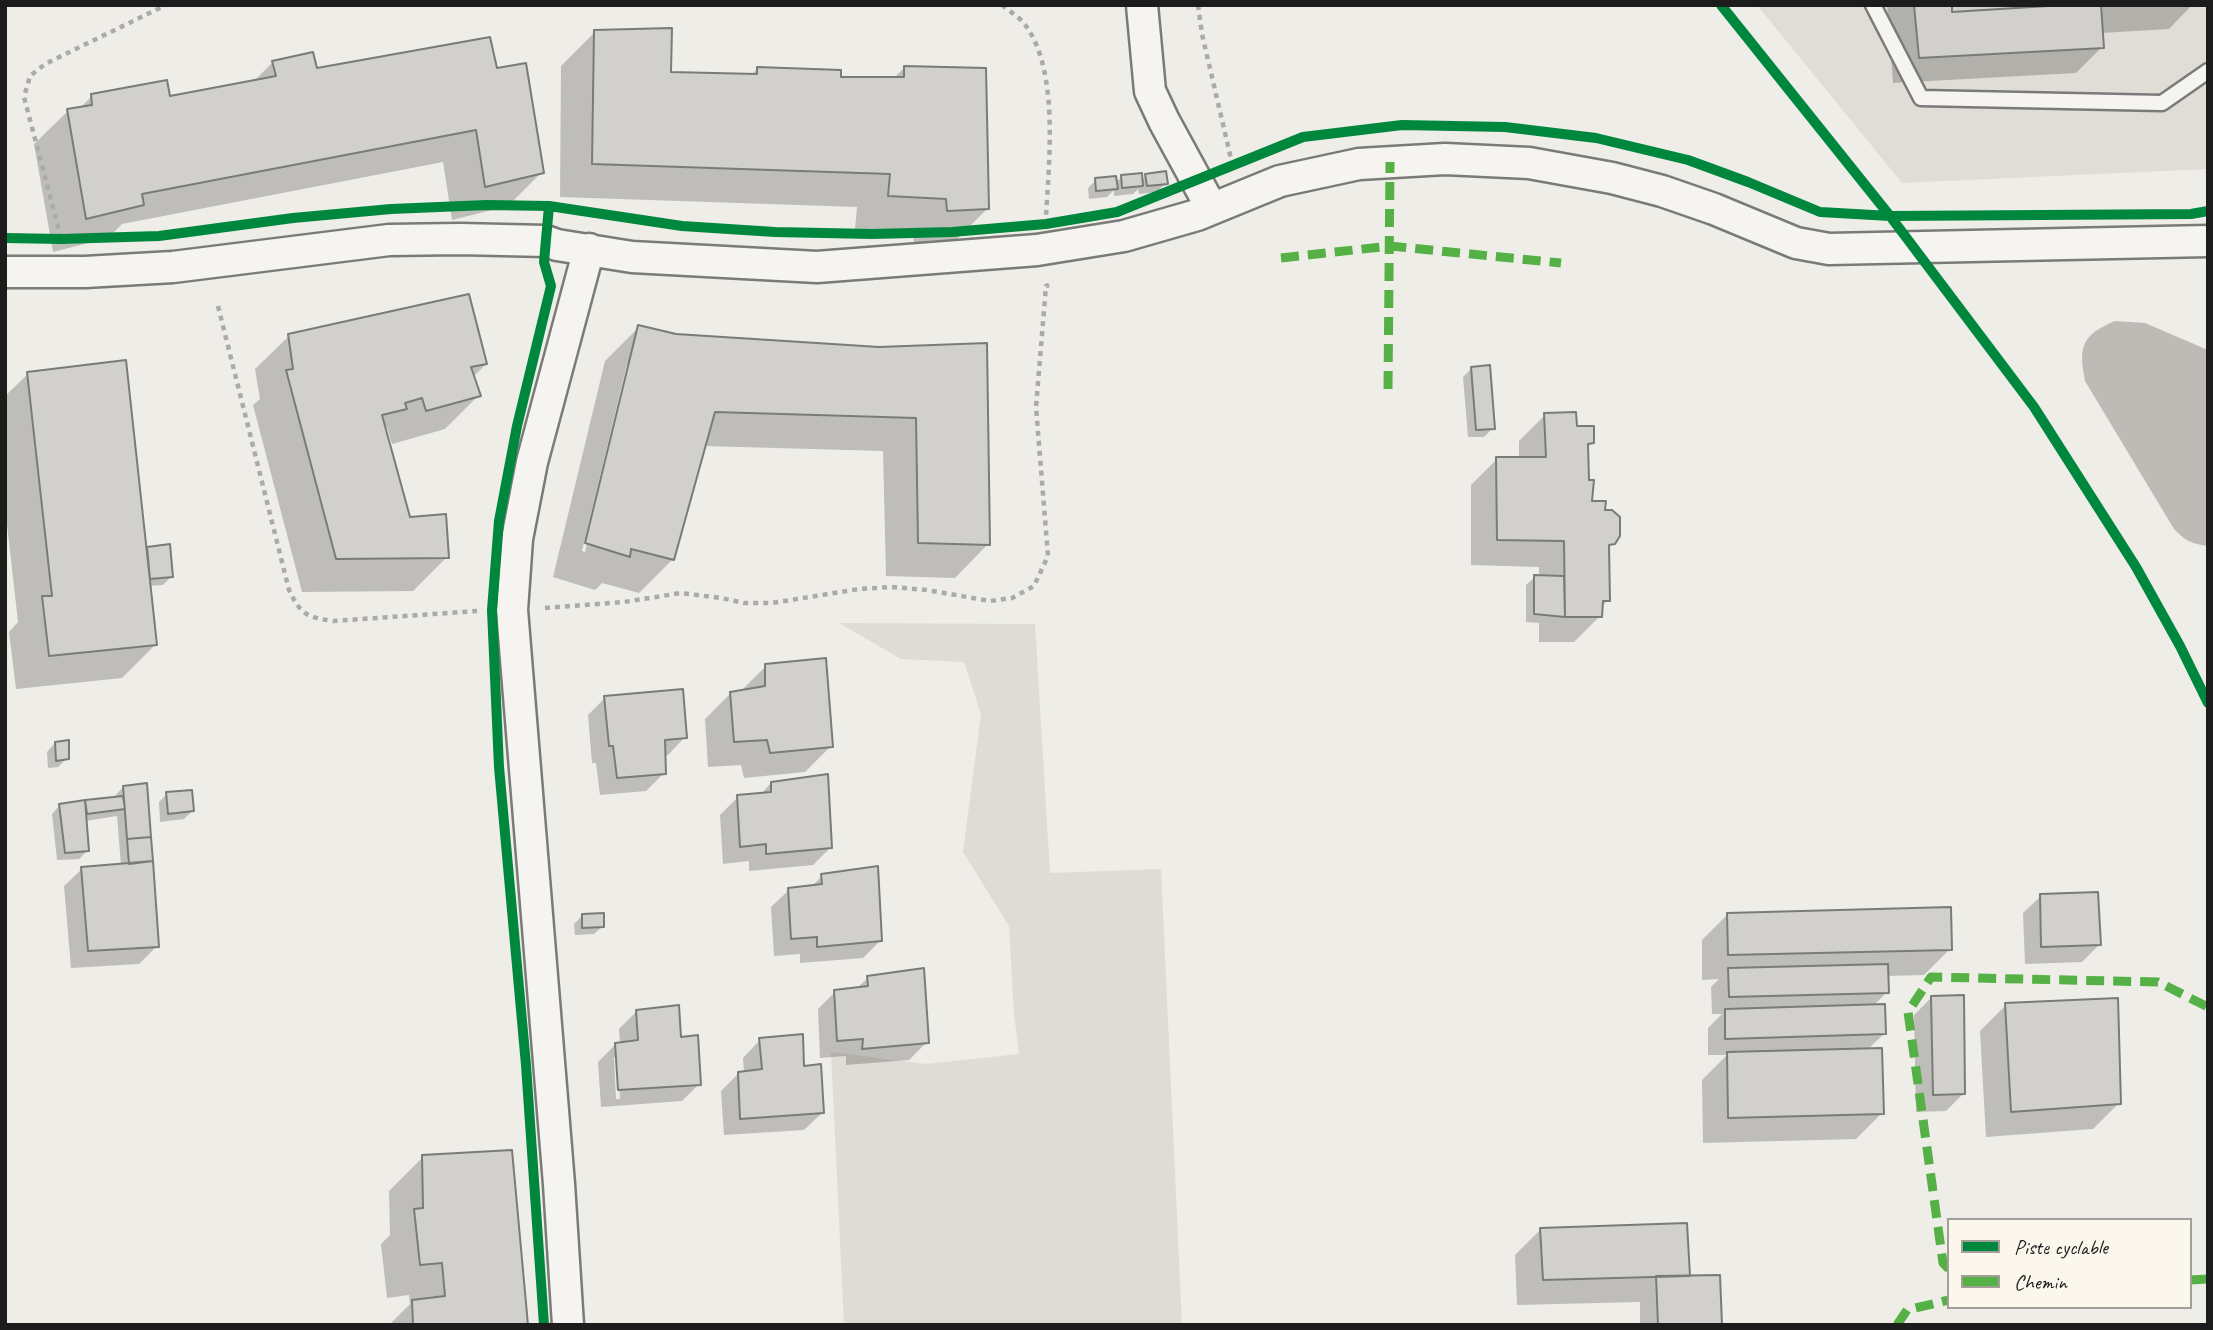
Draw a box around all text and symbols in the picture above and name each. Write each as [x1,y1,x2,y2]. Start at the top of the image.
legend [1947,1218,2192,1309]
text: Piste cyclable [2014,1234,2108,1260]
text: Chemin [2014,1269,2067,1295]

